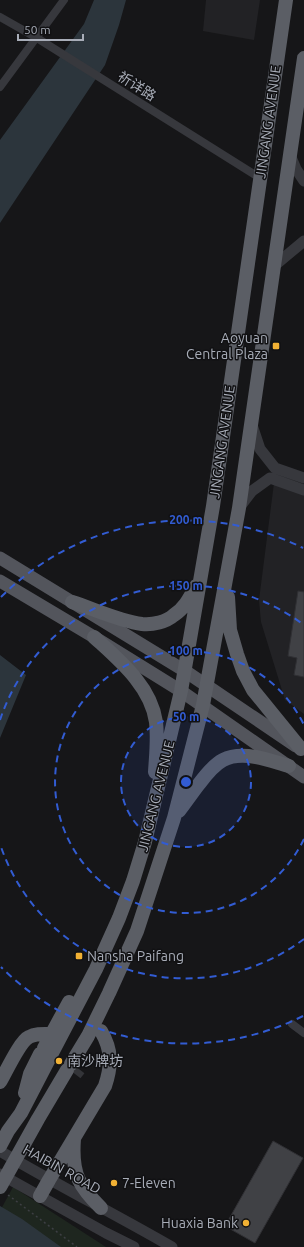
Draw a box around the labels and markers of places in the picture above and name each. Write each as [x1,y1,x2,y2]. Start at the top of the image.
place label: Aoyuan Central Plaza [186,330,268,362]
marker: Aoyuan Central Plaza [271,341,281,351]
centre of rings [179,775,193,789]
place label: Nansha Paifang [87,948,184,964]
marker: Nansha Paifang [74,951,84,961]
place label: 南沙牌坊 [67,1053,123,1069]
marker: 南沙牌坊 [54,1056,64,1066]
place label: 7-Eleven [122,1175,176,1191]
marker: 7-Eleven [109,1178,119,1188]
place label: Huaxia Bank [161,1215,238,1231]
marker: Huaxia Bank [241,1218,251,1228]

